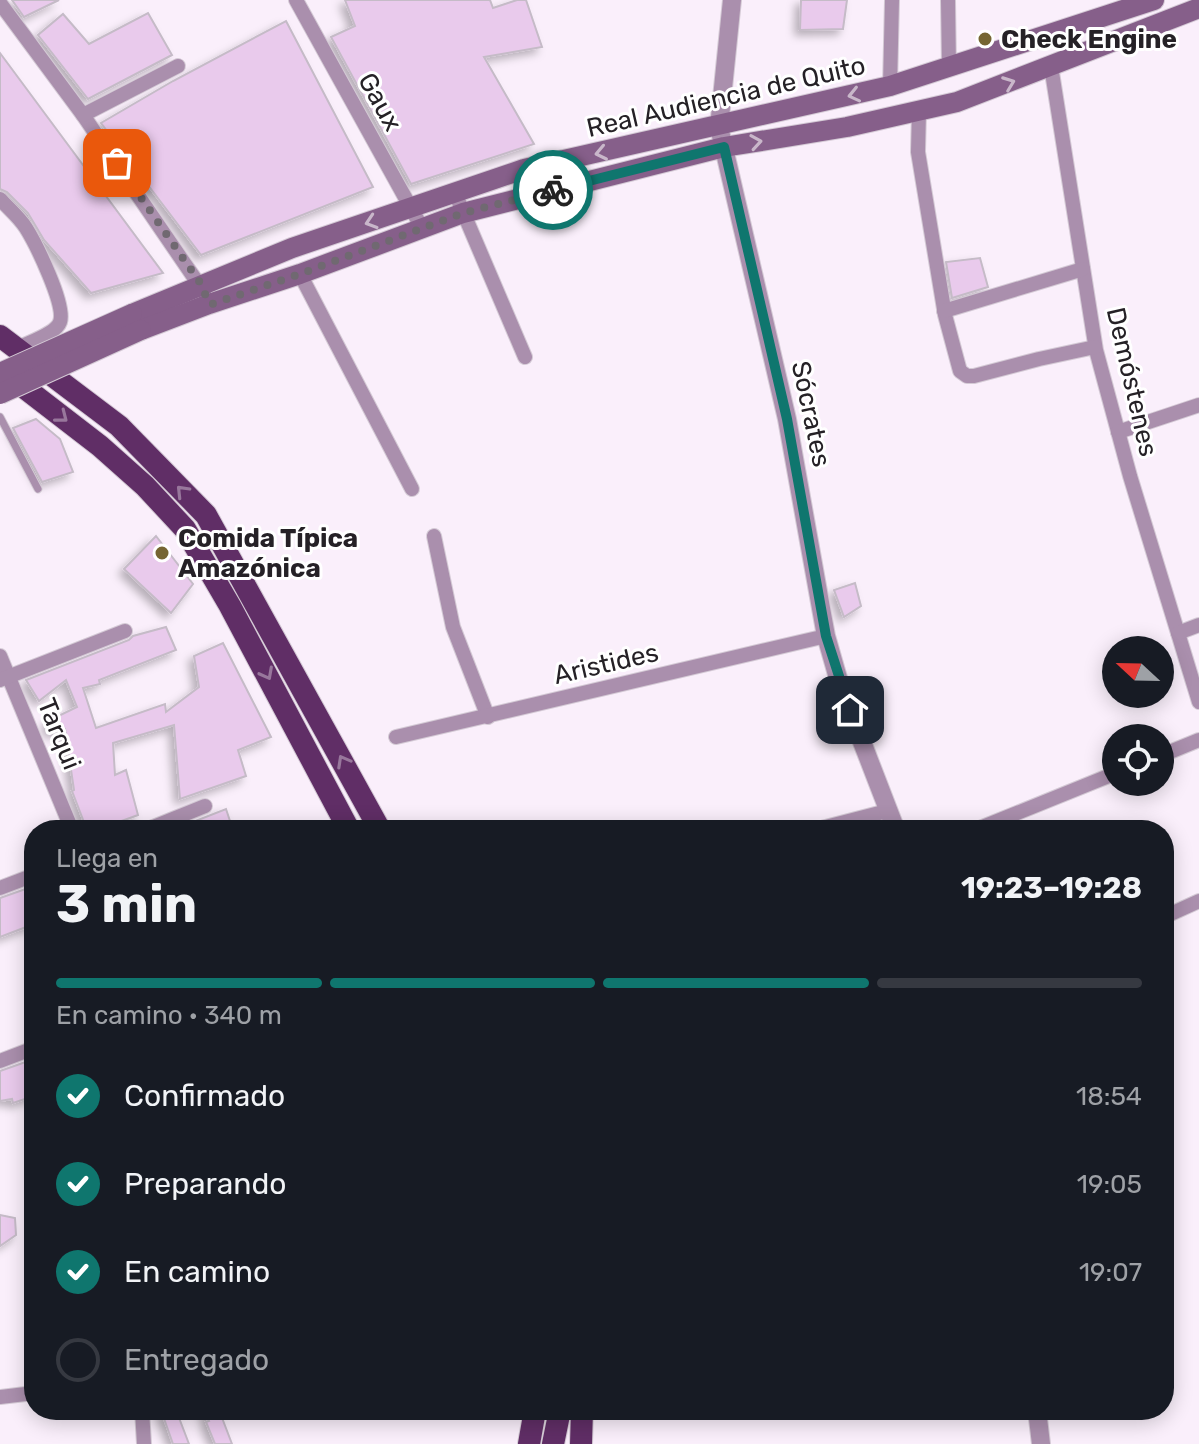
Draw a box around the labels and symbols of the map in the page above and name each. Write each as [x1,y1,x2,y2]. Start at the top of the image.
place label: Check Engine [1001,24,1177,55]
marker: Check Engine [976,30,994,48]
street label: Real Audiencia de Quito [584,50,868,144]
street label: Gaux [351,67,409,137]
one-way arrow [1001,76,1015,93]
one-way arrow [848,85,861,102]
pin [83,129,151,197]
one-way arrow [749,134,763,151]
one-way arrow [594,144,608,161]
courier [513,150,593,230]
one-way arrow [365,213,378,229]
street label: Demóstenes [1100,304,1164,460]
street label: Sócrates [785,358,837,470]
one-way arrow [53,408,68,422]
one-way arrow [177,486,191,500]
place label: Comida Típica Amazónica [178,523,358,584]
marker: Comida Típica Amazónica [153,544,171,562]
north arrow [1102,636,1174,708]
street label: Aristides [551,637,661,691]
one-way arrow [257,666,273,680]
pin [816,676,884,744]
street label: Tarqui [31,694,87,774]
one-way arrow [337,756,353,770]

